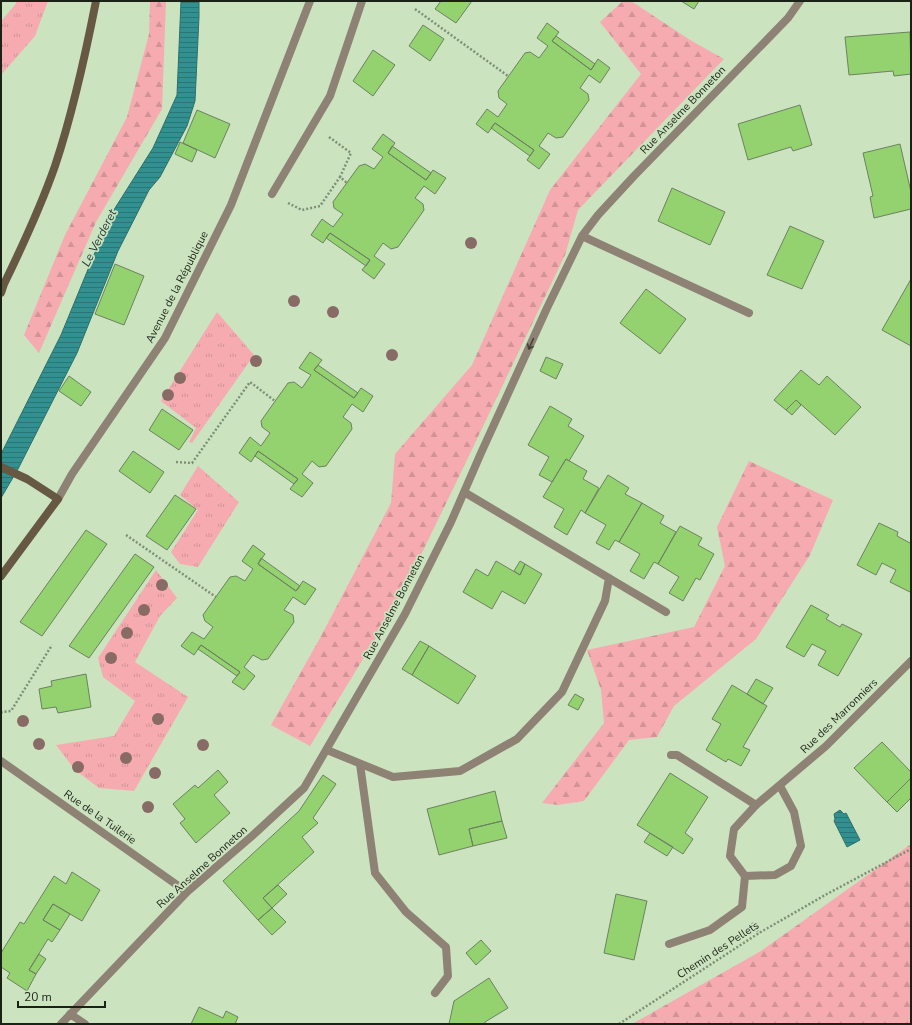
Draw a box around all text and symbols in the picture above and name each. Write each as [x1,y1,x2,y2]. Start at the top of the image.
street label: Rue Anselme Bonneton [637,63,729,157]
water label: Le Verderet [78,206,121,269]
street label: Avenue de la République [142,228,212,345]
one-way arrow [527,337,534,349]
street label: Rue Anselme Bonneton [360,552,428,662]
street label: Rue des Marronniers [797,675,881,757]
street label: Rue de la Tuilerie [61,786,139,848]
street label: Rue Anselme Bonneton [153,822,251,912]
street label: Chemin des Pellets [674,918,762,982]
scale bar [18,983,105,1009]
text: 20 m [24,989,52,1005]

